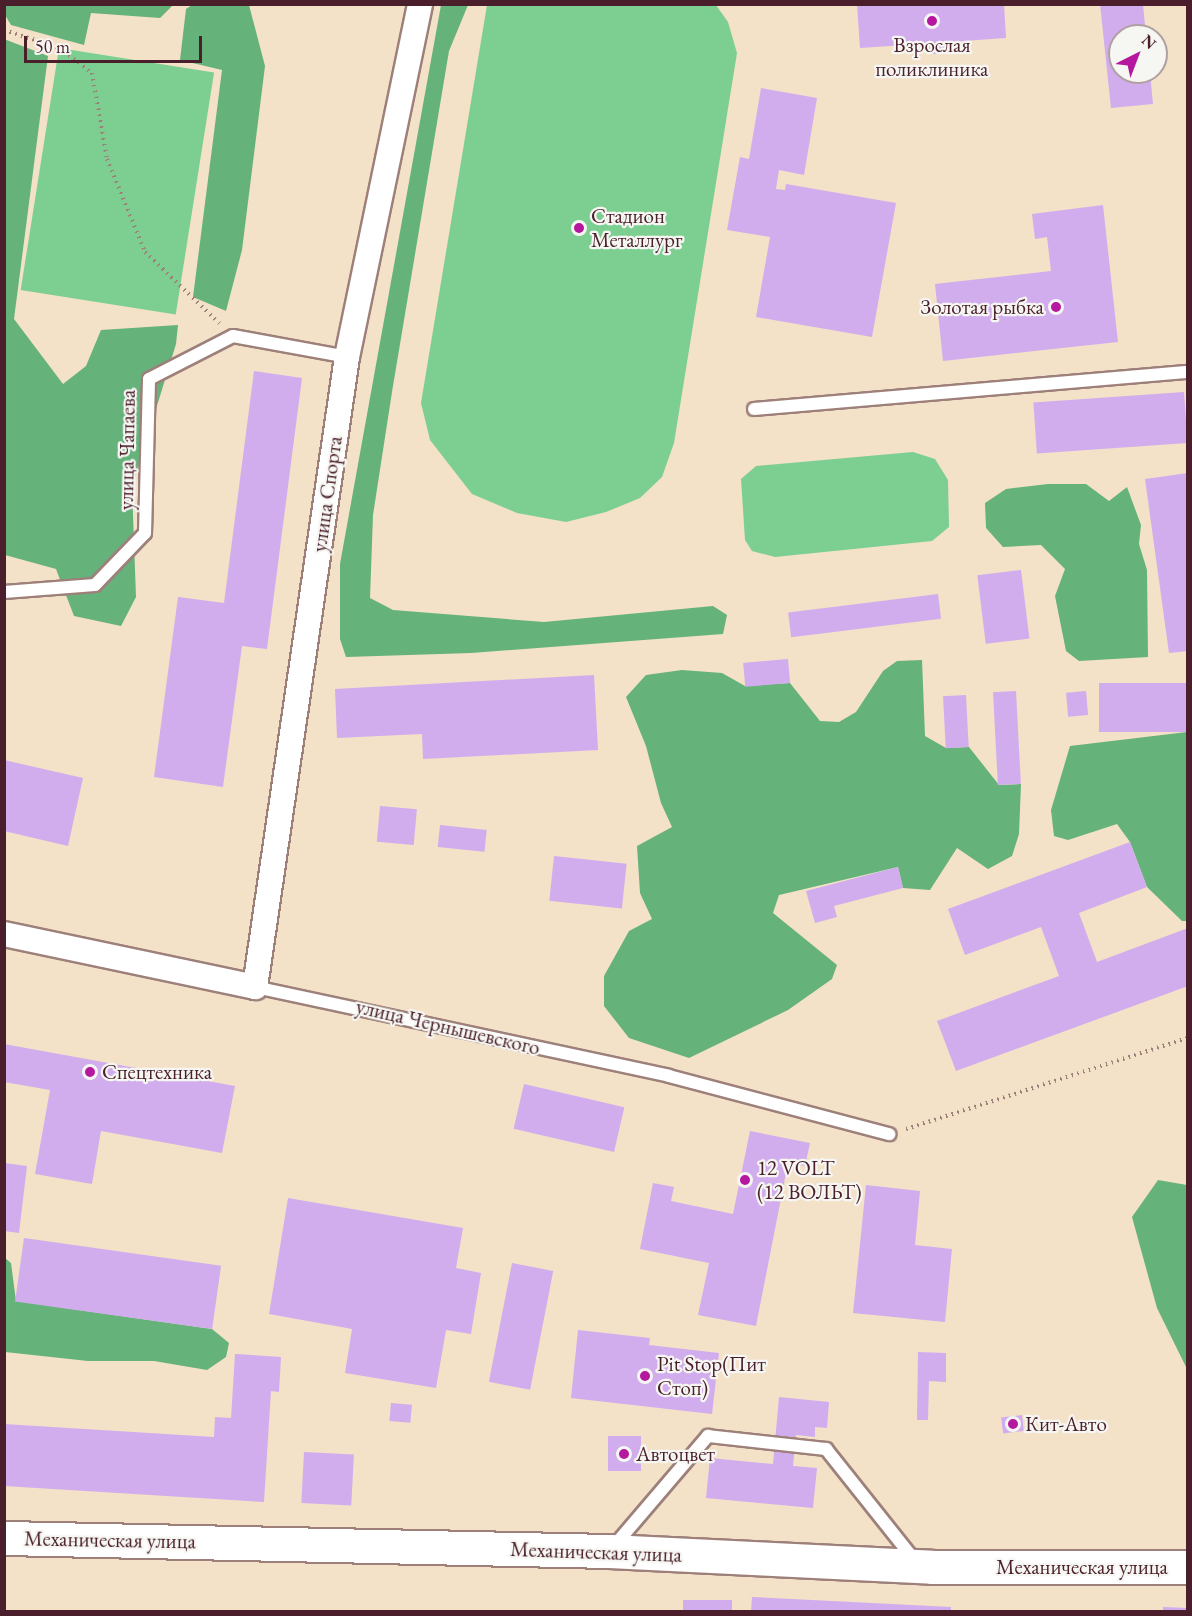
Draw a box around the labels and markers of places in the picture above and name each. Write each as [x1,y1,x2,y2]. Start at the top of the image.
marker: Взрослая поликлиника [923,12,941,30]
place label: Взрослая поликлиника [876,32,988,82]
place label: Стадион Металлург [591,203,682,253]
marker: Стадион Металлург [572,221,586,235]
place label: Золотая рыбка [921,294,1044,320]
marker: Золотая рыбка [1049,300,1063,314]
place label: Спецтехника [102,1059,212,1085]
marker: Спецтехника [83,1065,97,1079]
place label: 12 VOLT (12 ВОЛЬТ) [757,1155,862,1205]
marker: 12 VOLT (12 ВОЛЬТ) [738,1173,752,1187]
place label: Pit Stop(Пит Стоп) [657,1351,766,1401]
marker: Pit Stop(Пит Стоп) [638,1369,652,1383]
place label: Кит-Авто [1025,1411,1107,1437]
marker: Кит-Авто [1006,1417,1020,1431]
place label: Автоцвет [636,1441,715,1467]
marker: Автоцвет [617,1447,631,1461]

